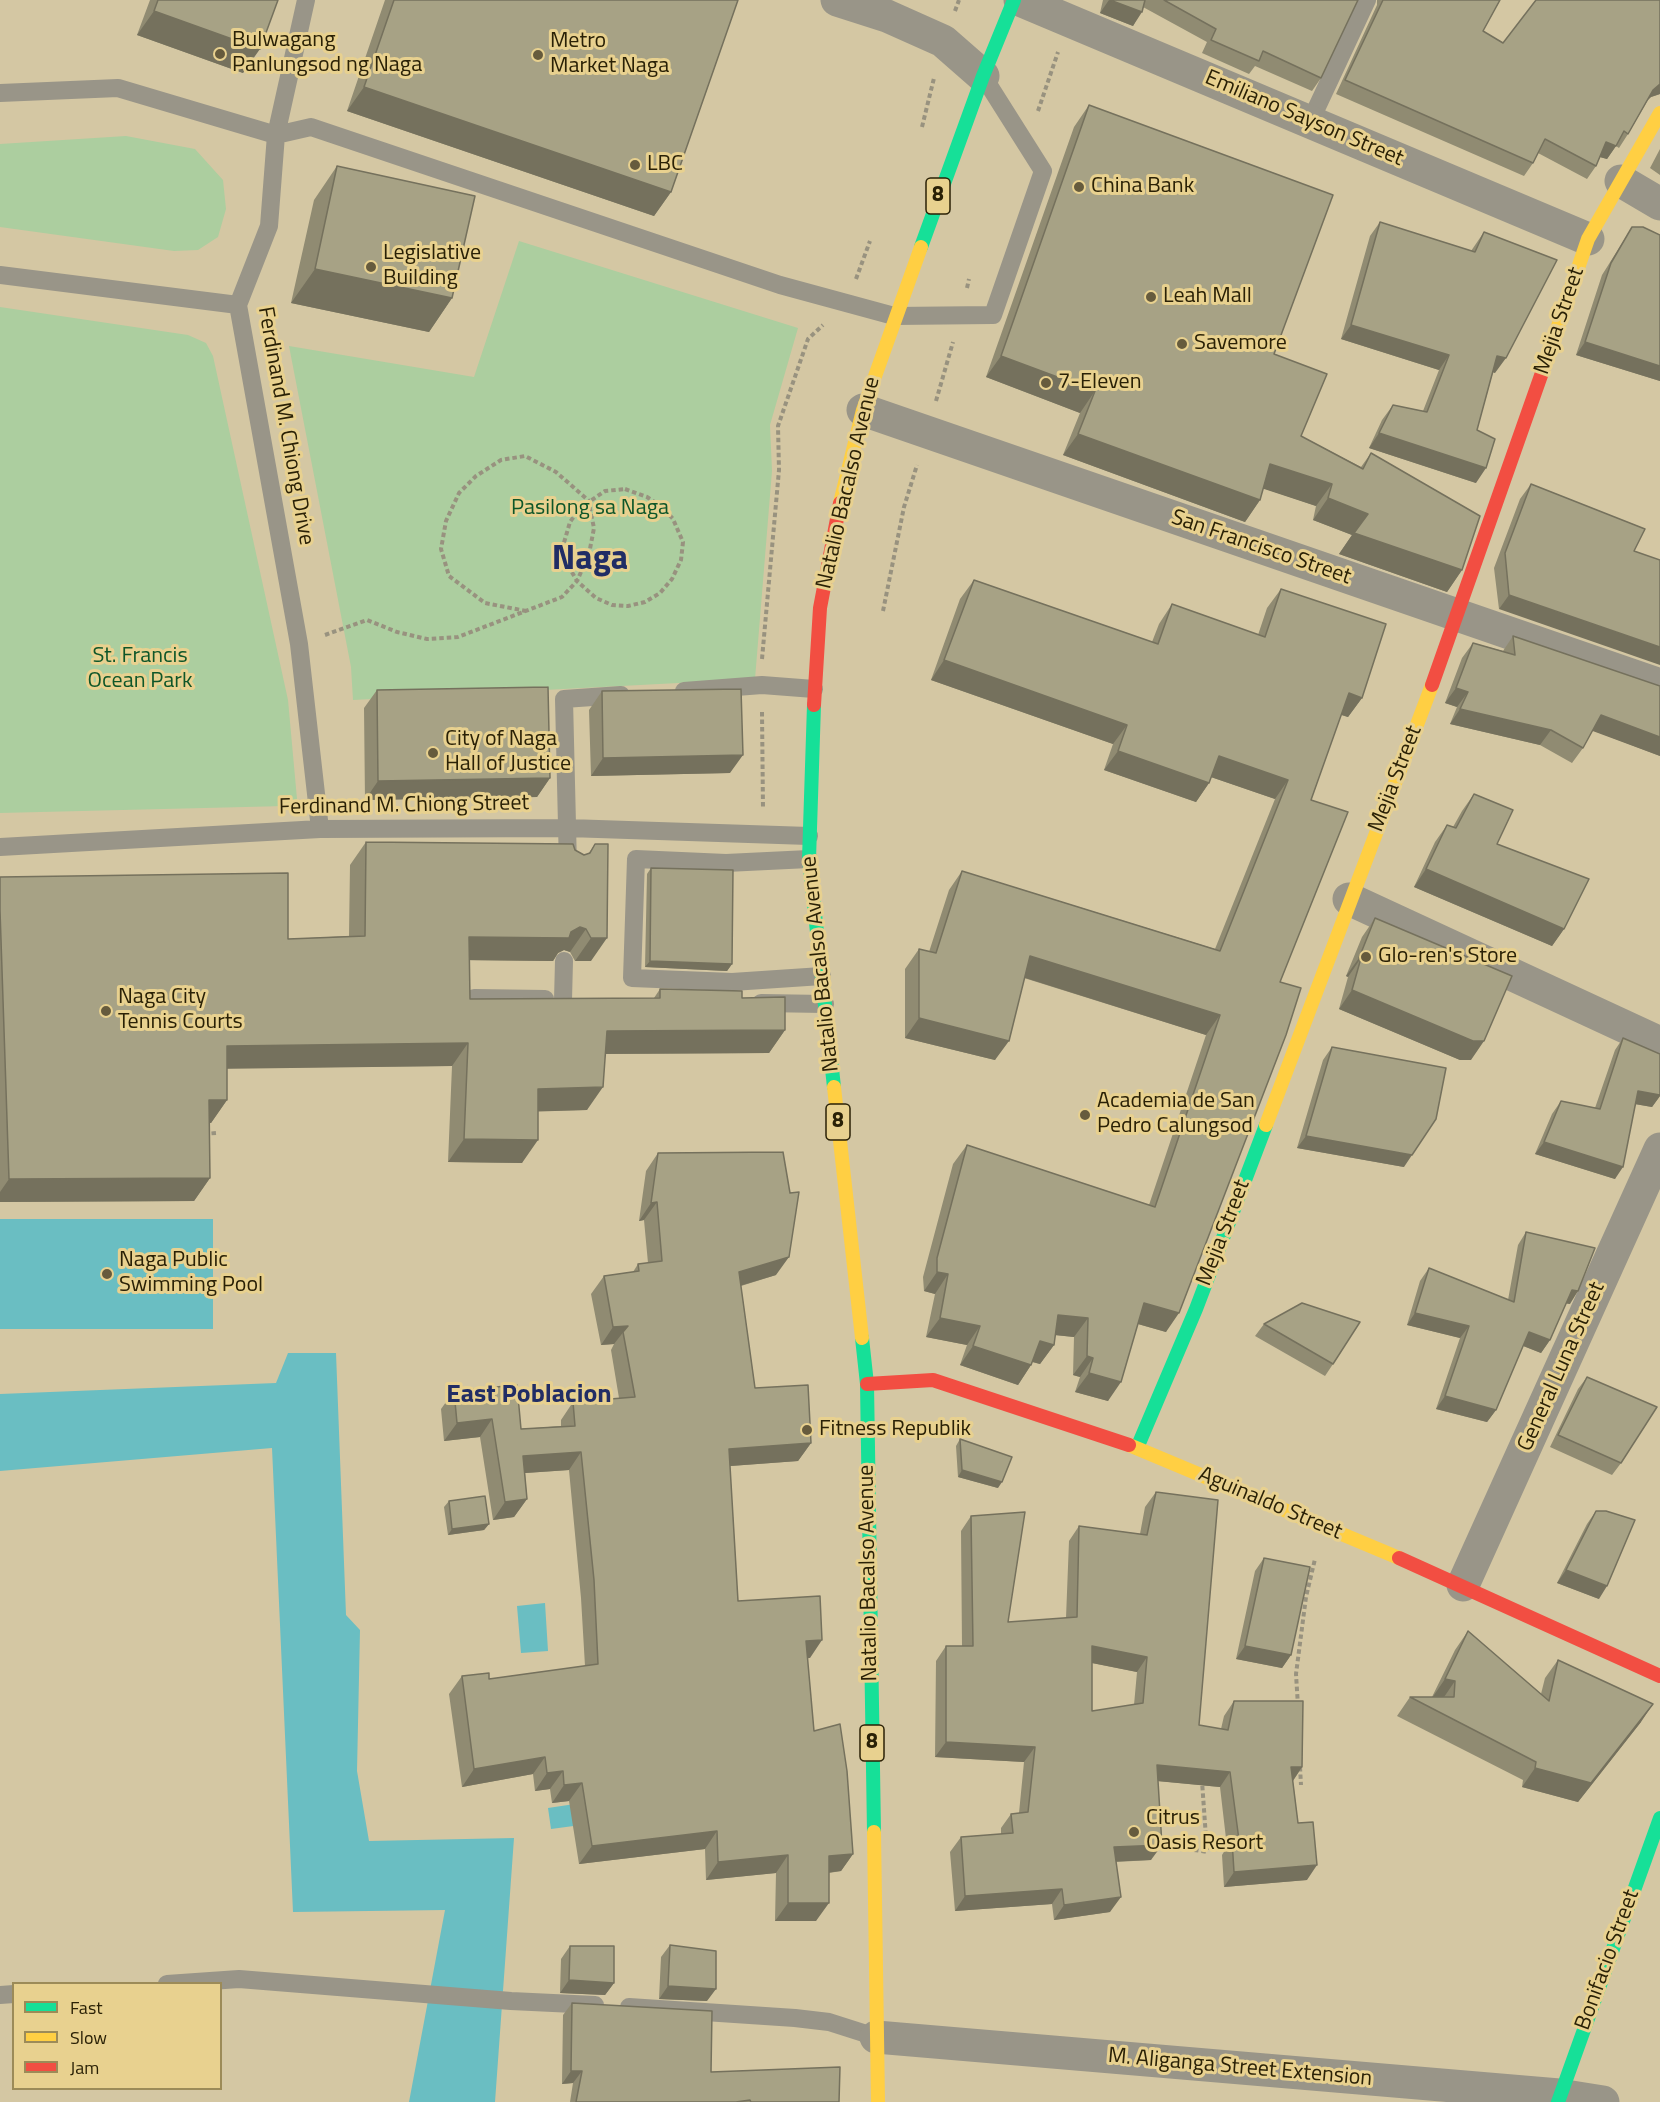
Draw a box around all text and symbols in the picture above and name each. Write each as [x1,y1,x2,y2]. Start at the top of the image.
place label: Bulwagang Panlungsod ng Naga [232,28,422,80]
place label: Metro Market Naga [550,29,669,80]
marker: Bulwagang Panlungsod ng Naga [213,47,227,61]
marker: Metro Market Naga [531,48,545,62]
street label: Emiliano Sayson Street [1201,65,1407,173]
place label: LBC [647,152,683,178]
marker: LBC [628,158,642,172]
place label: China Bank [1091,174,1194,200]
road number: 8 [926,178,950,214]
marker: China Bank [1072,180,1086,194]
place label: Legislative Building [383,241,481,292]
marker: Legislative Building [364,260,378,274]
street label: Mejia Street [1529,264,1591,378]
place label: Leah Mall [1163,284,1252,310]
marker: Leah Mall [1144,290,1158,304]
street label: Ferdinand M. Chiong Drive [251,305,319,547]
place label: Savemore [1194,331,1287,357]
marker: Savemore [1175,337,1189,351]
place label: 7-Eleven [1058,370,1141,396]
street label: Natalio Bacalso Avenue [812,374,886,592]
marker: 7-Eleven [1039,376,1053,390]
park label: Pasilong sa Naga [511,496,669,522]
street label: San Francisco Street [1168,505,1354,591]
district label: Naga [552,541,628,581]
park label: St. Francis Ocean Park [88,644,192,696]
street label: Mejia Street [1364,722,1428,836]
place label: City of Naga Hall of Justice [445,727,571,778]
marker: City of Naga Hall of Justice [426,746,440,760]
street label: Ferdinand M. Chiong Street [279,791,529,821]
street label: Natalio Bacalso Avenue [797,855,845,1073]
place label: Glo-ren's Store [1378,944,1517,970]
marker: Glo-ren's Store [1359,950,1373,964]
place label: Naga City Tennis Courts [118,985,243,1036]
marker: Naga City Tennis Courts [99,1004,113,1018]
place label: Academia de San Pedro Calungsod [1097,1089,1255,1140]
road number: 8 [826,1104,850,1140]
marker: Academia de San Pedro Calungsod [1078,1108,1092,1122]
street label: Mejia Street [1192,1176,1256,1290]
place label: Naga Public Swimming Pool [119,1248,263,1300]
marker: Naga Public Swimming Pool [100,1267,114,1281]
street label: General Luna Street [1513,1278,1611,1456]
district label: East Poblacion [446,1380,612,1412]
place label: Fitness Republik [819,1417,971,1443]
marker: Fitness Republik [800,1423,814,1437]
street label: Aguinaldo Street [1194,1462,1346,1546]
street label: Natalio Bacalso Avenue [854,1464,884,1682]
road number: 8 [860,1725,884,1761]
place label: Citrus Oasis Resort [1146,1806,1263,1858]
marker: Citrus Oasis Resort [1127,1825,1141,1839]
street label: Bonifacio Street [1570,1886,1646,2034]
legend [12,1982,222,2090]
text: Fast [70,1994,103,2021]
text: Slow [70,2024,107,2051]
street label: M. Aliganga Street Extension [1107,2043,1373,2093]
text: Jam [70,2054,99,2081]

